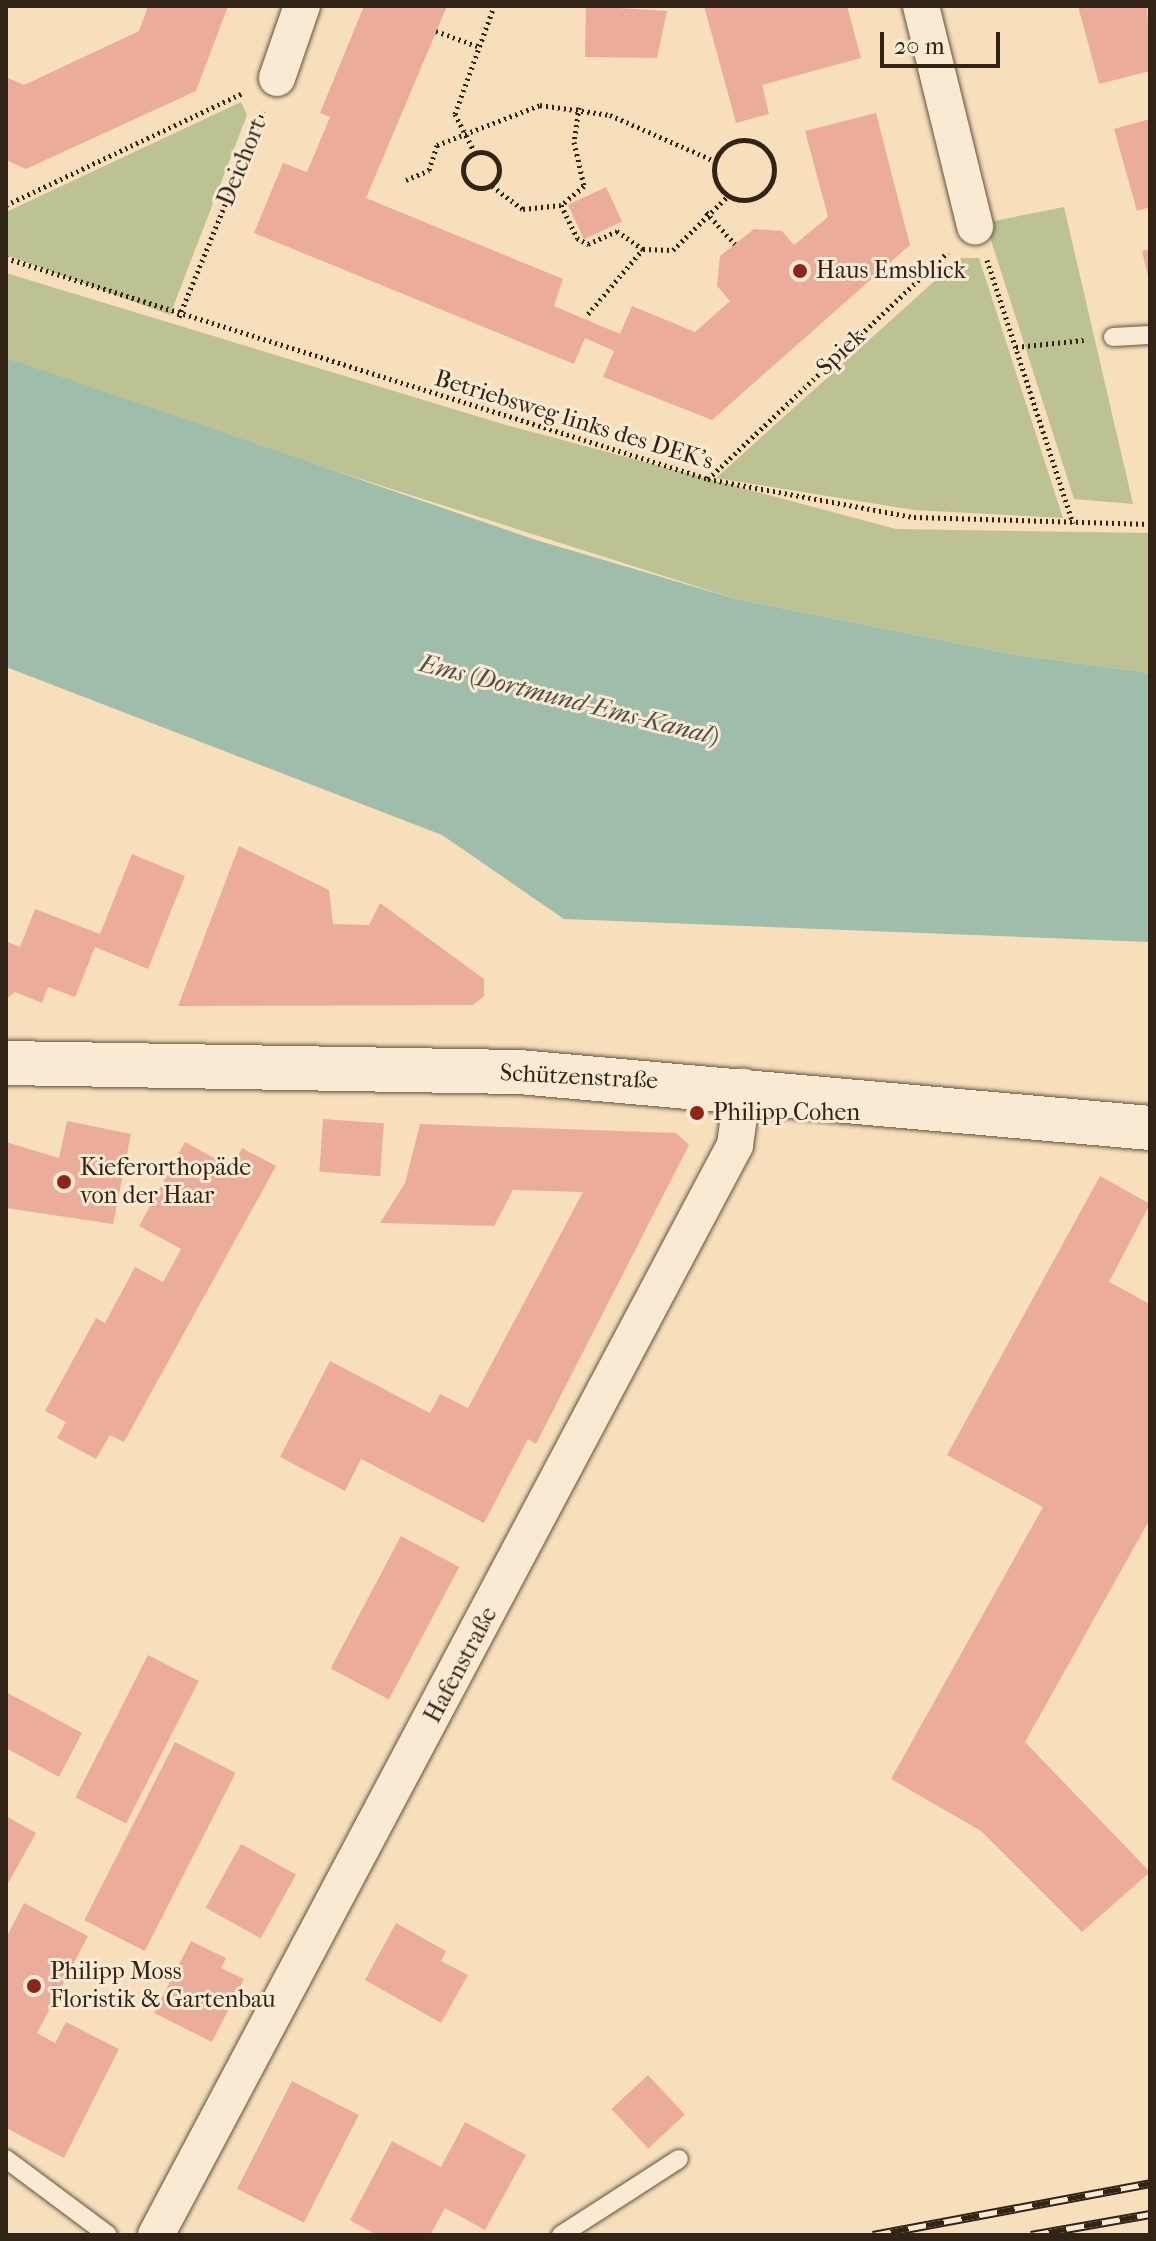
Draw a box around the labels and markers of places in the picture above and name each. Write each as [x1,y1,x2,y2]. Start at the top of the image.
place label: Haus Emsblick [816,257,966,285]
marker: Haus Emsblick [791,262,809,280]
place label: Philipp Cohen [713,1099,860,1127]
marker: Philipp Cohen [688,1104,706,1122]
place label: Kieferorthopäde von der Haar [80,1154,251,1210]
marker: Kieferorthopäde von der Haar [55,1173,73,1191]
place label: Philipp Moss Floristik & Gartenbau [50,1958,276,2014]
marker: Philipp Moss Floristik & Gartenbau [25,1977,43,1995]

